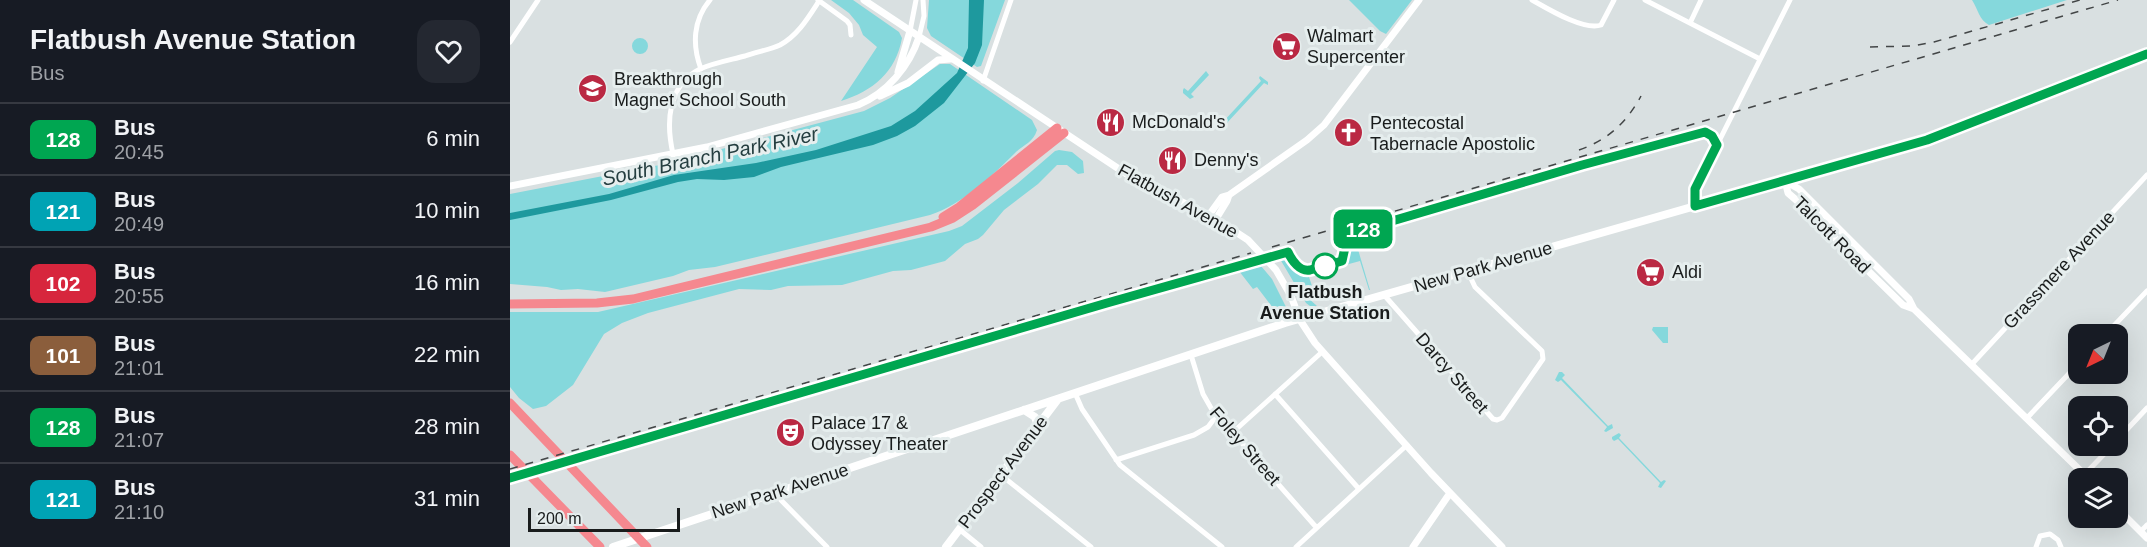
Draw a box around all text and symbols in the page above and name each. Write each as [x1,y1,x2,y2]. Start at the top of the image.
button: heart [417,20,480,83]
text: Flatbush Avenue Station [30,24,356,55]
place label: Walmart Supercenter [1307,26,1405,67]
supermarket icon: Walmart Supercenter [1270,30,1302,62]
text: Bus [30,62,64,84]
place label: Breakthrough Magnet School South [614,69,786,110]
school or university icon: Breakthrough Magnet School South [577,73,609,105]
restaurant icon: McDonald's [1095,106,1127,138]
place label: McDonald's [1132,112,1225,132]
place label: Pentecostal Tabernacle Apostolic [1370,113,1535,154]
text: Bus [114,115,156,140]
church icon: Pentecostal Tabernacle Apostolic [1333,117,1365,149]
water label: South Branch Park River [600,122,821,190]
text: 6 min [426,126,480,151]
text: 128 [45,128,81,151]
text: 20:45 [114,141,164,163]
restaurant icon: Denny's [1157,144,1189,176]
place label: Denny's [1194,150,1258,170]
street label: Flatbush Avenue [1115,160,1241,242]
text: Bus [114,187,156,212]
street label: Talcott Road [1790,193,1874,277]
text: 10 min [414,198,480,223]
text: 121 [45,200,81,223]
street label: Grassmere Avenue [1999,207,2119,333]
line badge: 128 [1328,210,1398,248]
text: 20:49 [114,213,164,235]
text: 128 [1345,218,1381,241]
street label: New Park Avenue [1412,238,1554,296]
marker: Flatbush Avenue Station [1312,253,1338,279]
supermarket icon: Aldi [1635,256,1667,288]
text: Bus [114,259,156,284]
place label: Aldi [1672,262,1702,282]
text: 16 min [414,270,480,295]
text: 102 [45,272,81,295]
place label: Flatbush Avenue Station [1260,282,1390,323]
text: 20:55 [114,285,164,307]
north arrow [2068,324,2128,384]
map controls [2068,324,2128,528]
street label: Darcy Street [1412,329,1492,417]
text: Bus [114,331,156,356]
text: 22 min [414,342,480,367]
text: 101 [45,344,81,367]
text: 21:01 [114,357,164,379]
button: locate [2068,396,2128,456]
text: Bus [114,403,156,428]
street label: Foley Street [1206,403,1284,489]
street label: Prospect Avenue [954,412,1052,532]
place label: Palace 17 & Odyssey Theater [811,413,948,454]
text: 28 min [414,414,480,439]
text: 128 [45,416,81,439]
theatre icon: Palace 17 & Odyssey Theater [774,417,806,449]
text: 21:07 [114,429,164,451]
street label: New Park Avenue [709,459,851,523]
button: layers [2068,468,2128,528]
text: Bus [114,475,156,500]
text: 31 min [414,486,480,511]
text: 121 [45,488,81,511]
text: 21:10 [114,501,164,523]
scale bar [528,505,680,532]
text: 200 m [537,510,581,527]

